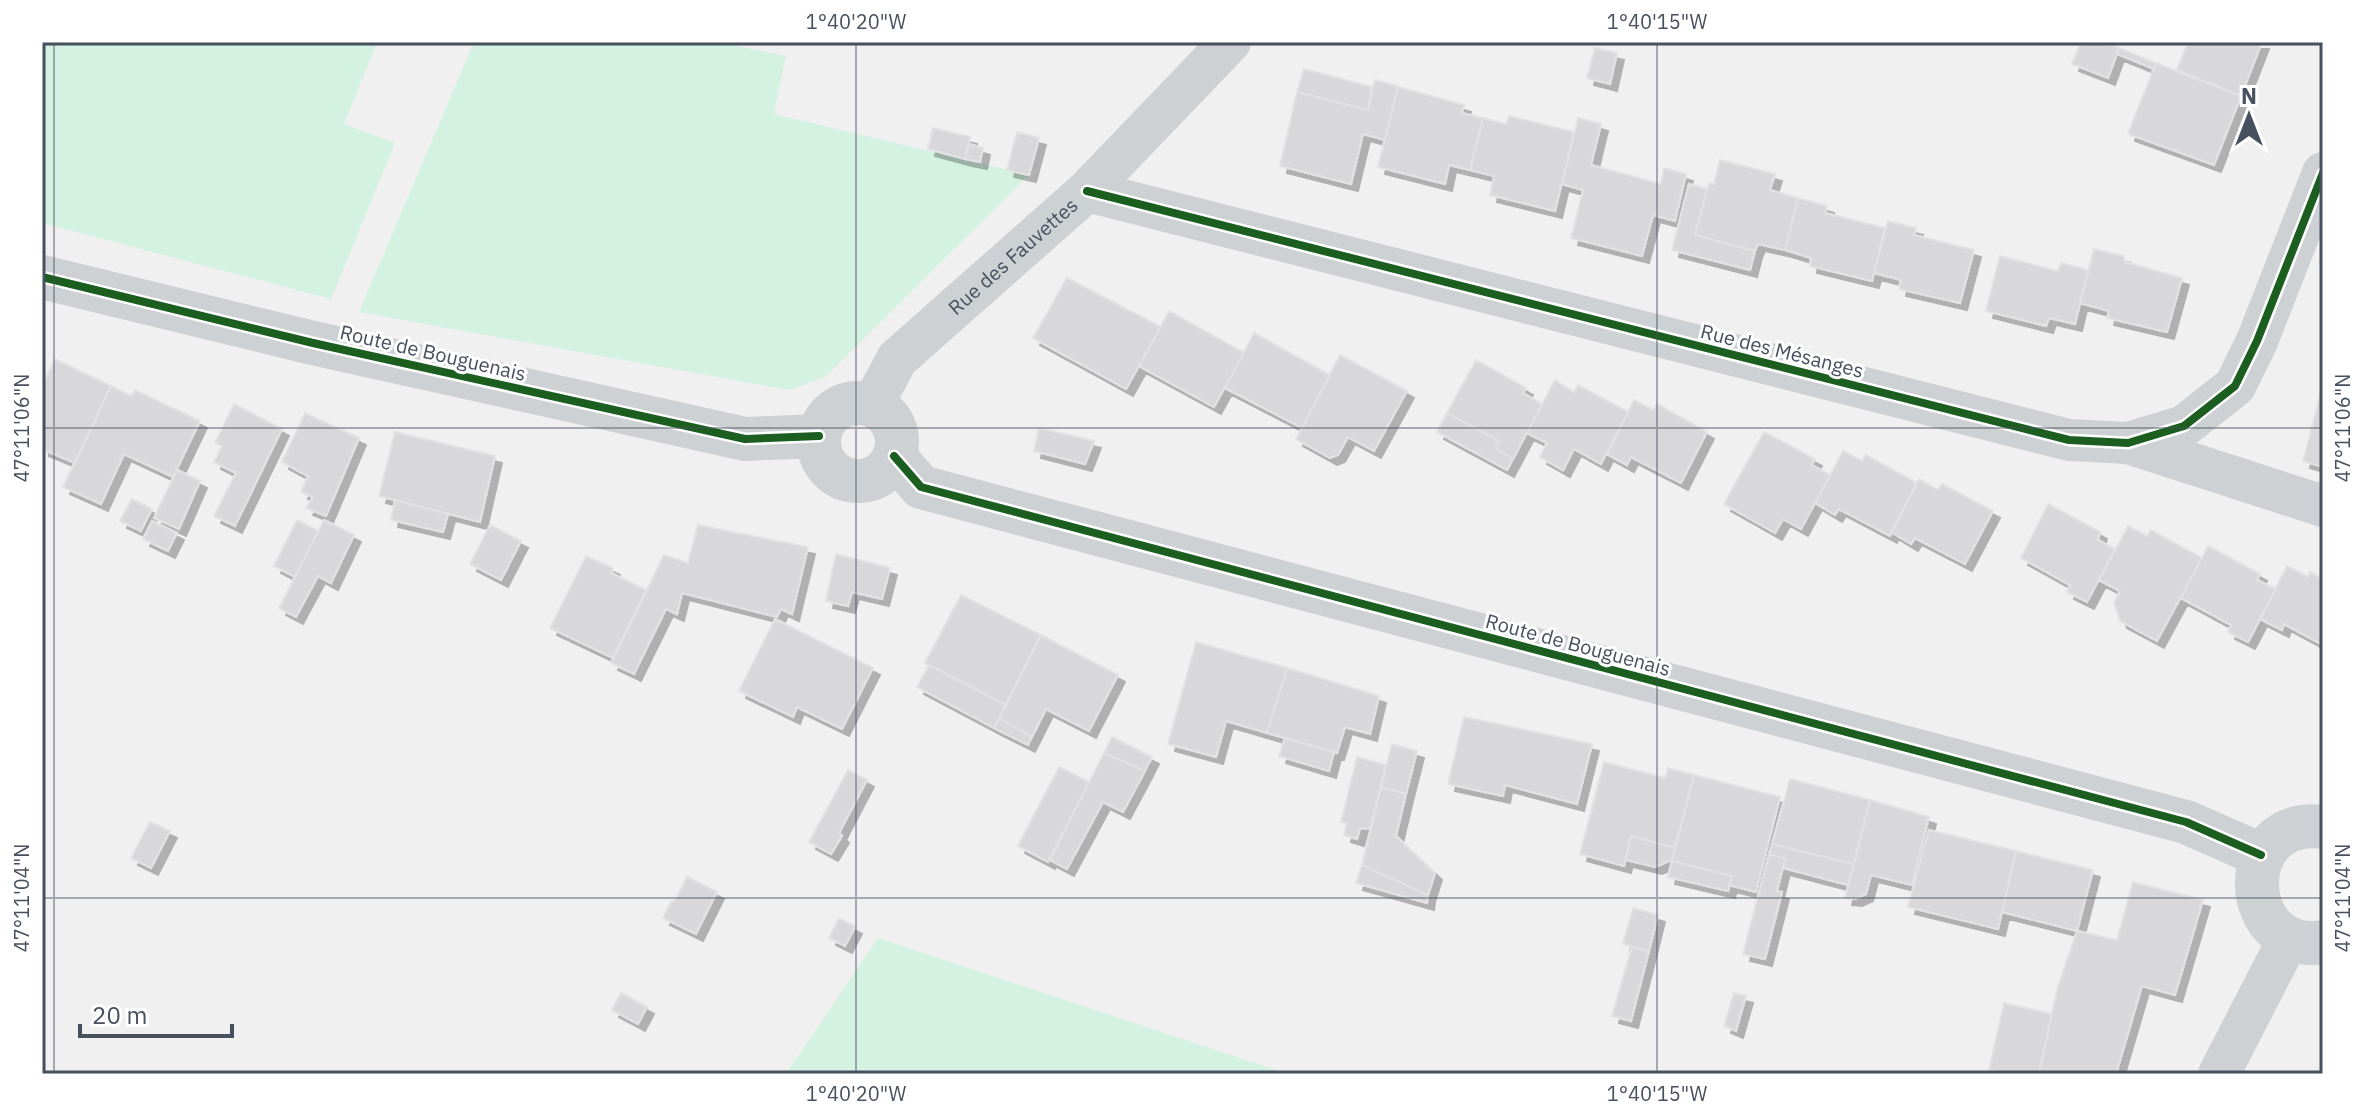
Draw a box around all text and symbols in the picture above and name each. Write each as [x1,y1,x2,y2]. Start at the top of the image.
text: 1°40'20"W [806,8,907,35]
text: 1°40'15"W [1607,8,1708,35]
north arrow [2209,76,2289,156]
text: N [2241,81,2257,110]
street label: Rue des Fauvettes [942,191,1083,321]
street label: Rue des Mésanges [1698,317,1866,384]
street label: Route de Bouguenais [337,318,529,387]
text: 47°11'06"N [8,374,35,482]
text: 47°11'06"N [2329,374,2356,482]
street label: Route de Bouguenais [1483,607,1673,682]
text: 47°11'04"N [8,844,35,952]
text: 47°11'04"N [2329,844,2356,952]
scale bar [80,988,232,1038]
text: 20 m [92,999,147,1031]
text: 1°40'20"W [806,1080,907,1107]
text: 1°40'15"W [1607,1080,1708,1107]

